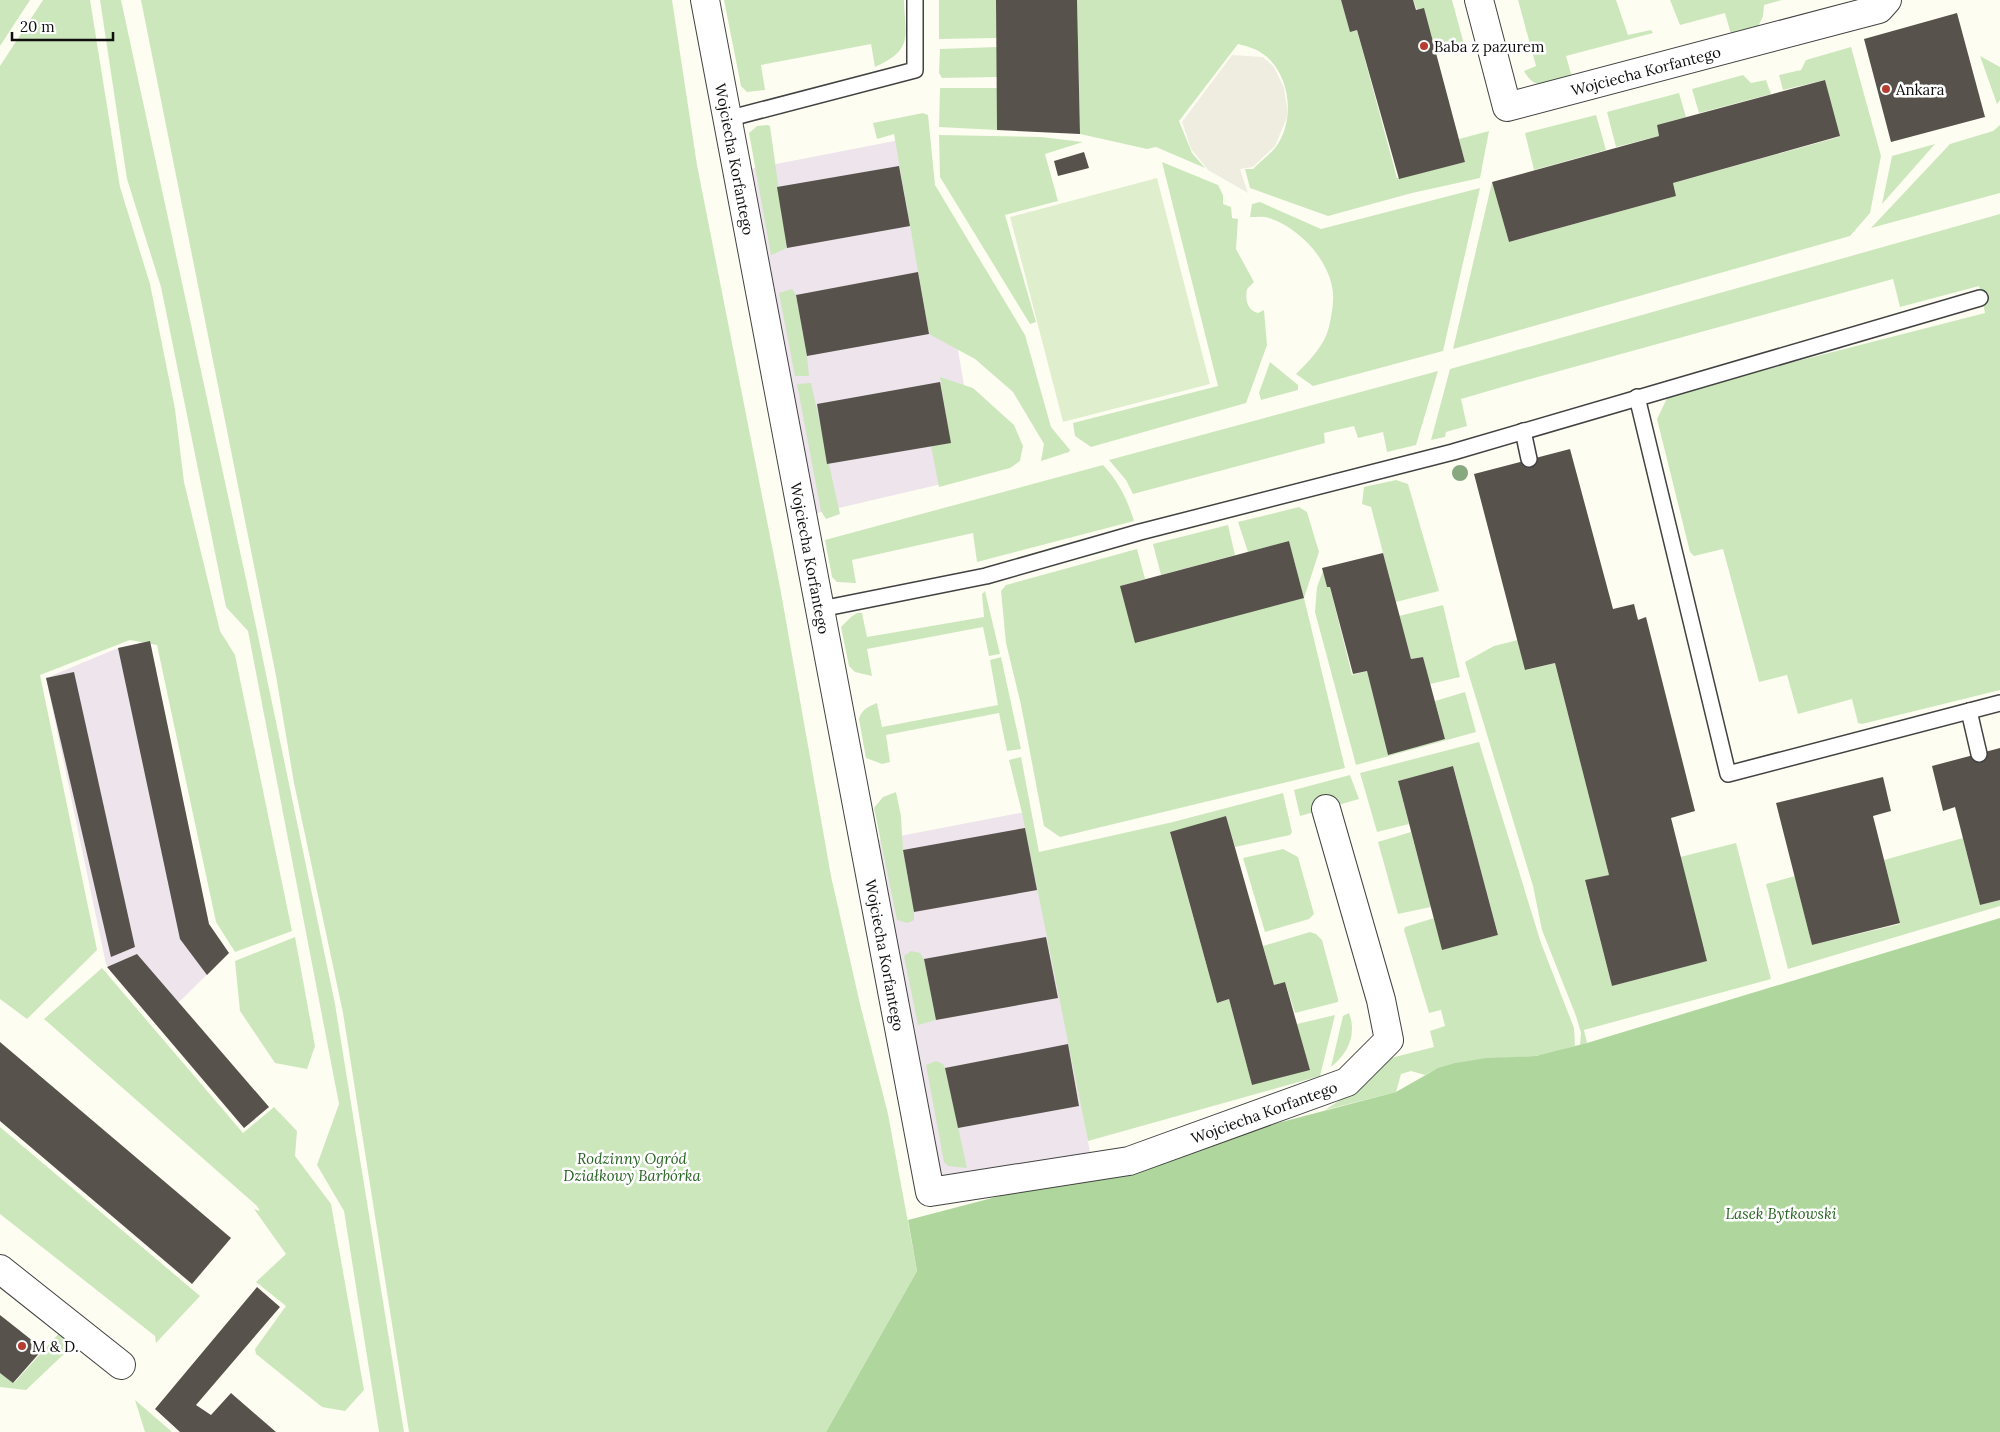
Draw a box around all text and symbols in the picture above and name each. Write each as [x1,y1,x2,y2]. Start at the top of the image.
scale bar [12,10,114,42]
text: 20 m [20,17,55,36]
place label: Baba z pazurem [1434,37,1544,56]
marker: Baba z pazurem [1418,40,1430,52]
street label: Wojciecha Korfantego [1569,42,1723,99]
place label: Ankara [1895,80,1945,99]
street label: Wojciecha Korfantego [711,82,759,237]
marker: Ankara [1880,83,1892,95]
street label: Wojciecha Korfantego [787,481,834,636]
street label: Wojciecha Korfantego [862,878,909,1033]
street label: Wojciecha Korfantego [1188,1077,1340,1147]
park label: Rodzinny Ogród Działkowy Barbórka [563,1149,701,1185]
park label: Lasek Bytkowski [1725,1204,1837,1223]
place label: M & D. [32,1337,79,1356]
marker: M & D. [16,1340,28,1352]

